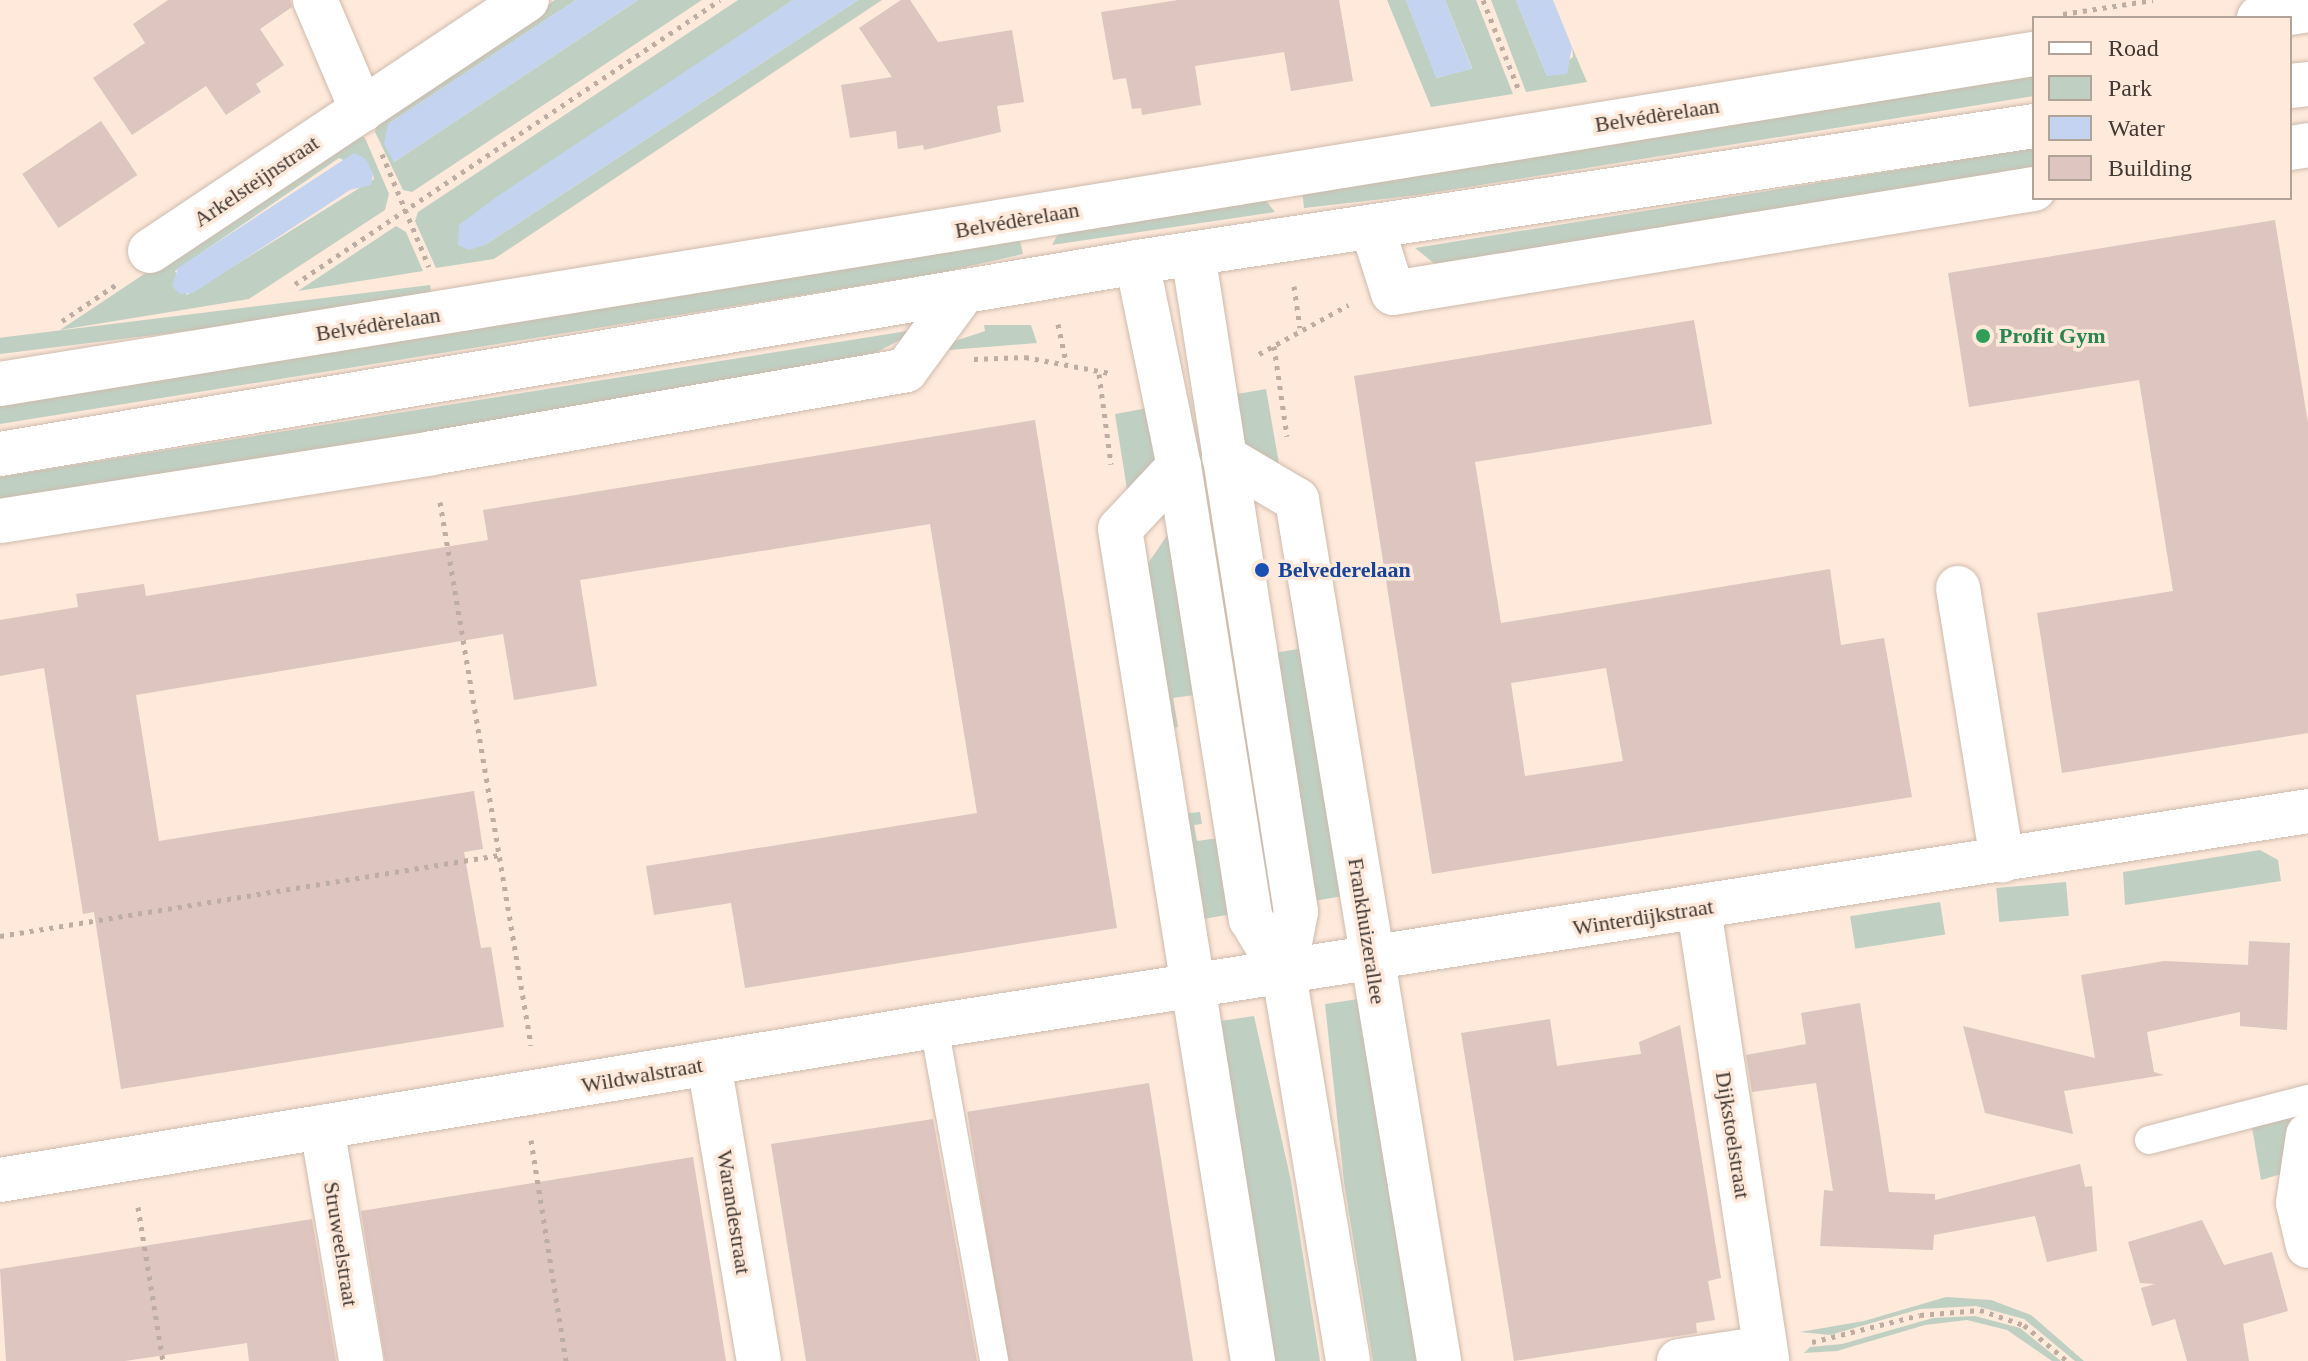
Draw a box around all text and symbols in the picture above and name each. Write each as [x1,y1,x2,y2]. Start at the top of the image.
legend [2032,16,2292,200]
text: Road [2108,35,2159,61]
text: Park [2108,75,2152,101]
street label: Belvédèrelaan [1593,92,1721,138]
text: Water [2108,115,2165,141]
street label: Arkelsteijnstraat [188,129,324,233]
text: Building [2108,155,2192,181]
street label: Belvédèrelaan [953,196,1081,244]
street label: Belvédèrelaan [314,301,442,347]
place label: Profit Gym [1999,323,2106,349]
marker: Profit Gym [1974,327,1992,345]
place label: Belvederelaan [1278,557,1411,583]
marker: Belvederelaan [1253,561,1271,579]
street label: Frankhuizerallee [1342,856,1392,1006]
street label: Winterdijkstraat [1571,893,1715,941]
street label: Wildwalstraat [579,1051,705,1099]
street label: Dijkstoelstraat [1710,1070,1756,1200]
street label: Warandestraat [711,1148,757,1276]
street label: Struweelstraat [318,1180,364,1308]

